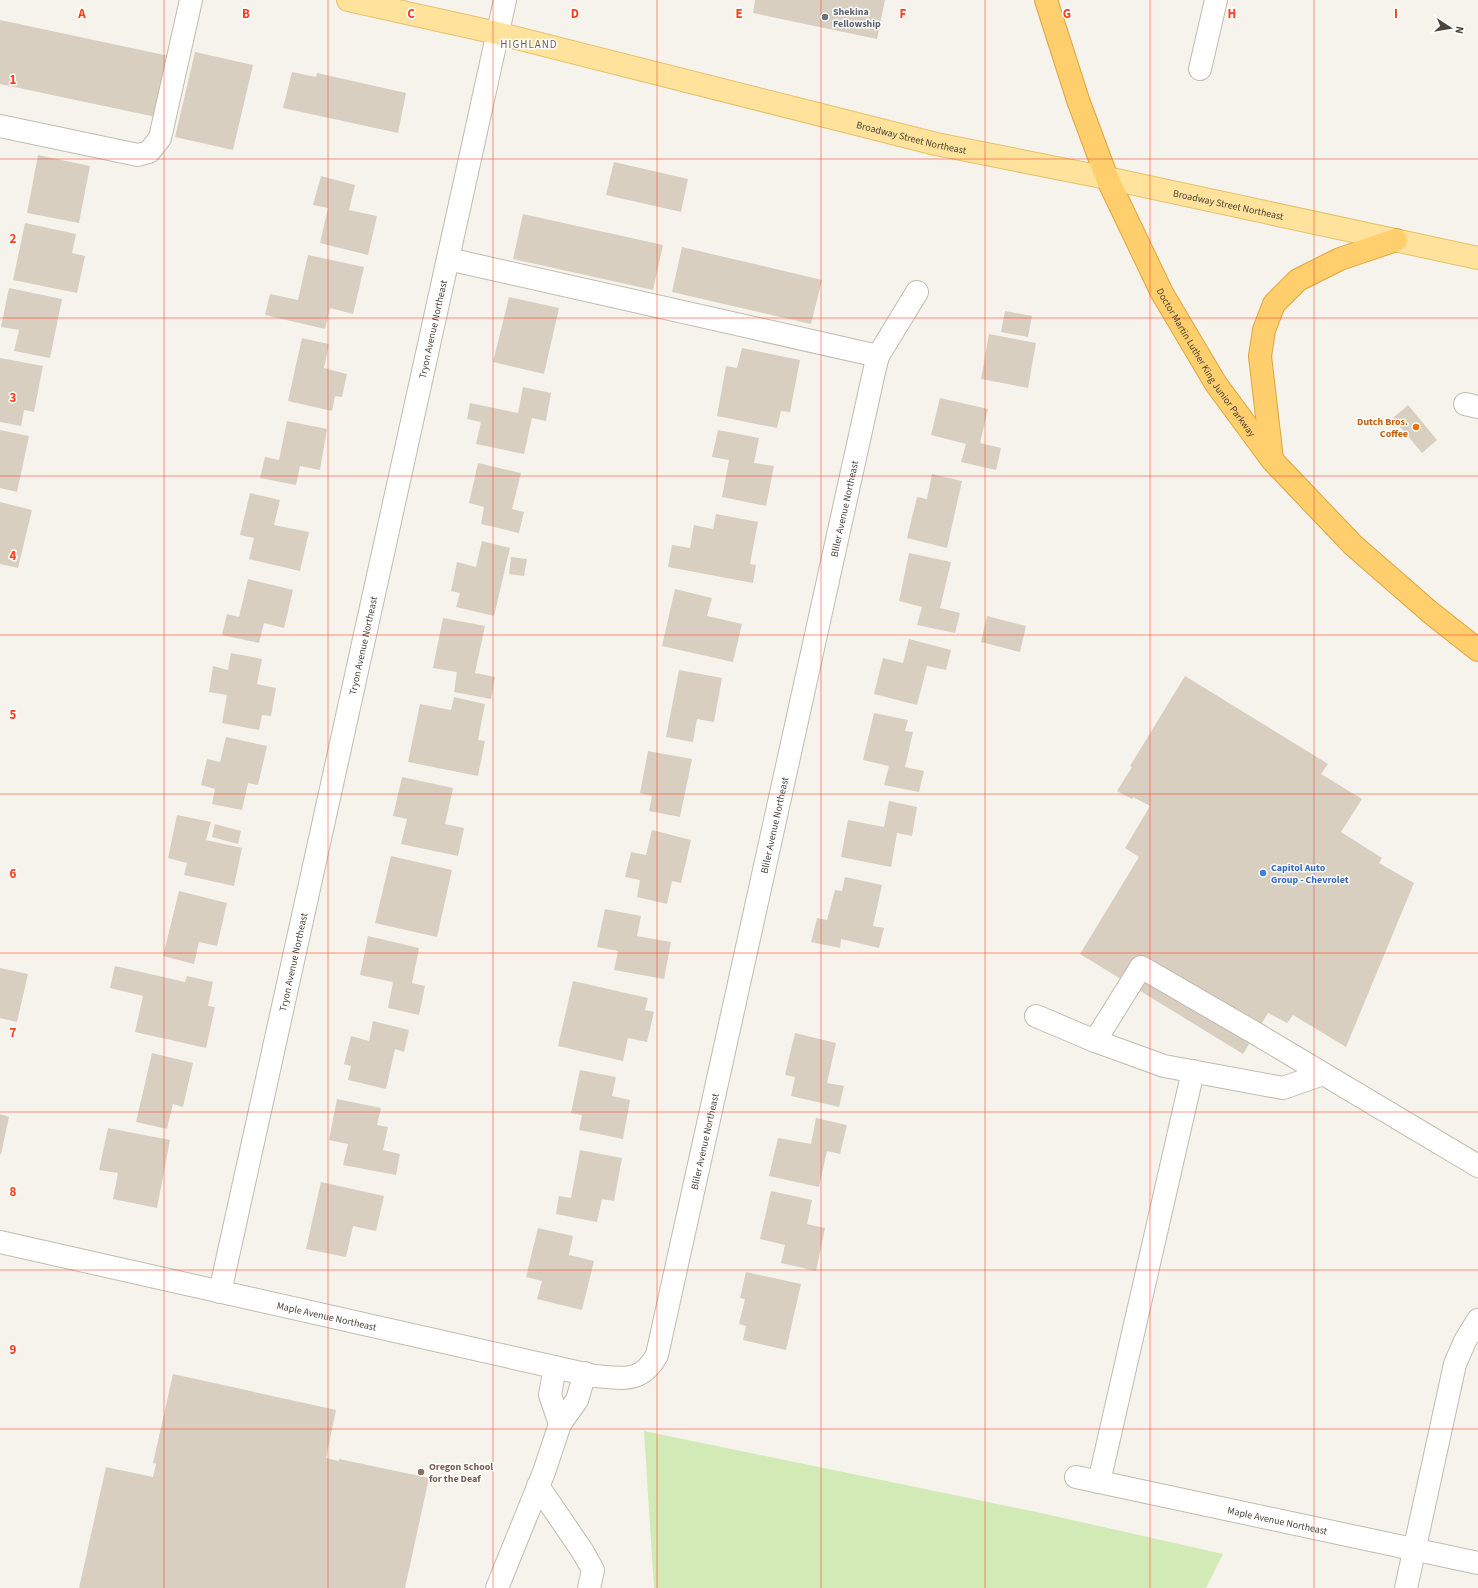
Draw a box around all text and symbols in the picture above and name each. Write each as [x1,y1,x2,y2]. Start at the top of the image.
text: A [77,5,86,23]
text: B [242,5,250,23]
text: C [407,5,415,23]
text: D [571,5,579,23]
text: E [735,5,743,23]
place label: Shekina Fellowship [833,5,881,31]
text: F [900,5,907,23]
text: G [1063,5,1071,23]
text: H [1228,5,1236,23]
text: I [1394,5,1398,23]
north arrow [1430,8,1470,48]
marker: Shekina Fellowship [820,12,830,22]
text: N [1451,25,1467,35]
district label: HIGHLAND [500,37,558,52]
text: 1 [10,71,17,89]
street label: Broadway Street Northeast [855,118,968,158]
street label: Broadway Street Northeast [1172,186,1285,224]
text: 2 [10,230,17,248]
street label: Tryon Avenue Northeast [416,278,451,380]
street label: Doctor Martin Luther King Junior Parkway [1153,286,1259,440]
text: 3 [10,389,17,407]
place label: Dutch Bros. Coffee [1357,415,1408,441]
marker: Dutch Bros. Coffee [1411,422,1421,432]
street label: Bliler Avenue Northeast [827,459,862,558]
text: 4 [10,547,17,565]
street label: Tryon Avenue Northeast [346,595,381,696]
text: 5 [10,706,17,724]
street label: Bliler Avenue Northeast [758,775,793,875]
place label: Capitol Auto Group - Chevrolet [1271,861,1349,887]
text: 6 [10,865,17,883]
marker: Capitol Auto Group - Chevrolet [1258,868,1268,878]
street label: Tryon Avenue Northeast [276,911,312,1013]
text: 7 [10,1024,17,1042]
street label: Bliler Avenue Northeast [688,1092,723,1191]
text: 8 [10,1183,17,1201]
street label: Maple Avenue Northeast [275,1299,378,1335]
text: 9 [10,1341,17,1359]
place label: Oregon School for the Deaf [429,1460,493,1486]
marker: Oregon School for the Deaf [416,1467,426,1477]
street label: Maple Avenue Northeast [1226,1504,1329,1539]

